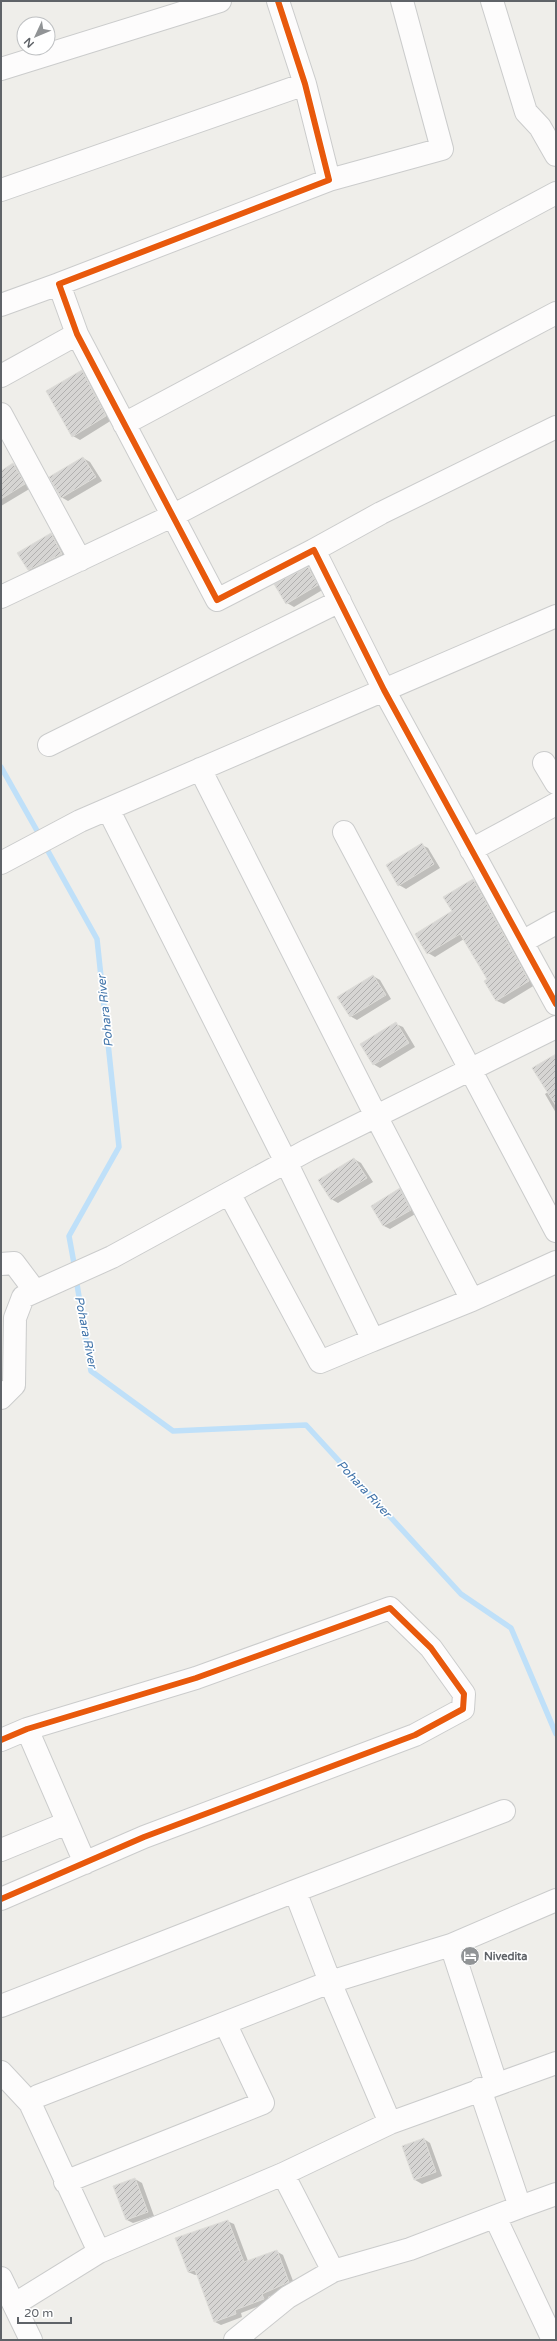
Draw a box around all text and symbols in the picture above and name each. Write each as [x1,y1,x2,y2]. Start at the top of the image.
north arrow [16,16,56,56]
text: N [21,35,37,50]
water label: Pohara River [94,973,116,1048]
water label: Pohara River [72,1295,100,1370]
water label: Pohara River [334,1458,395,1521]
hotel icon: Nivedita [459,1945,481,1967]
place label: Nivedita [484,1950,528,1963]
scale bar [18,2299,71,2325]
text: 20 m [24,2306,53,2320]

